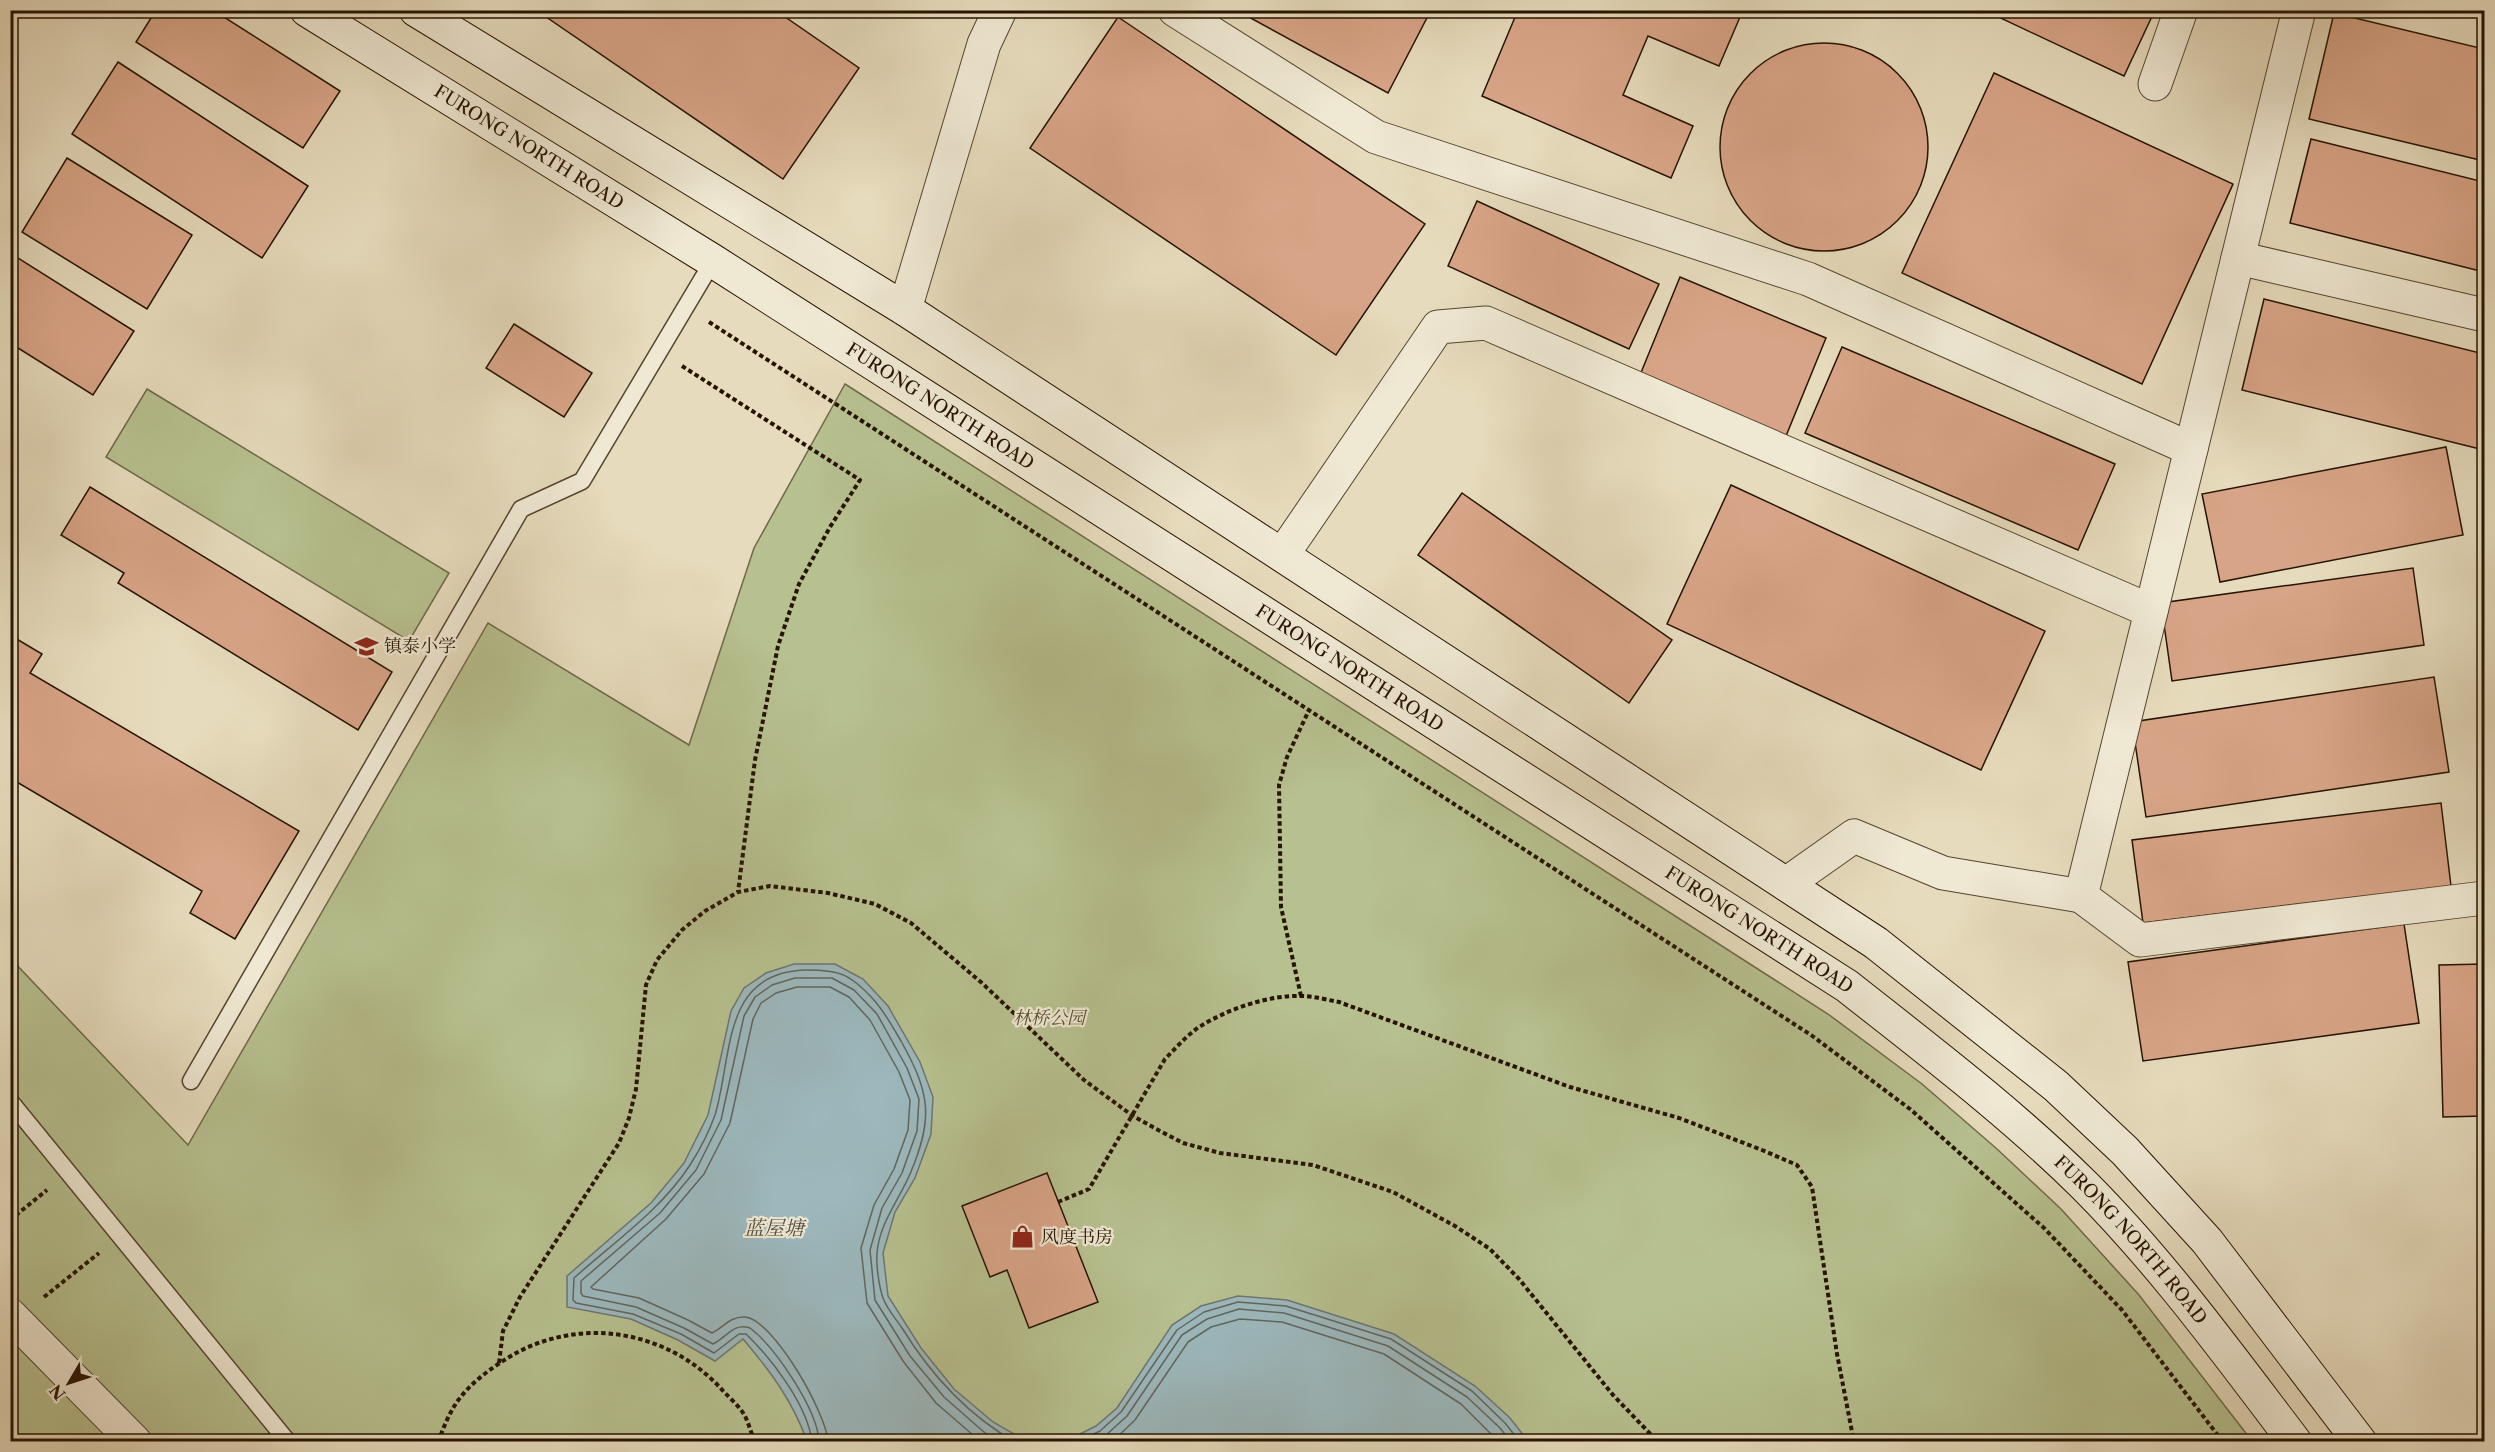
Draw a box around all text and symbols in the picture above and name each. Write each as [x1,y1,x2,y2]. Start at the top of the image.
street label: FURONG NORTH ROAD [430,80,628,214]
street label: FURONG NORTH ROAD [842,338,1038,474]
street label: FURONG NORTH ROAD [1252,600,1448,736]
school or university icon: 镇泰小学 [353,633,379,659]
place label: 镇泰小学 [384,635,456,657]
street label: FURONG NORTH ROAD [1661,862,1857,998]
park label: 林桥公园 [1013,1007,1088,1029]
street label: FURONG NORTH ROAD [2050,1151,2212,1329]
water label: 蓝屋塘 [744,1216,807,1240]
shop icon: 风度书房 [1010,1224,1036,1250]
place label: 风度书房 [1041,1226,1113,1248]
north arrow [39,1353,99,1413]
text: N [45,1381,69,1404]

